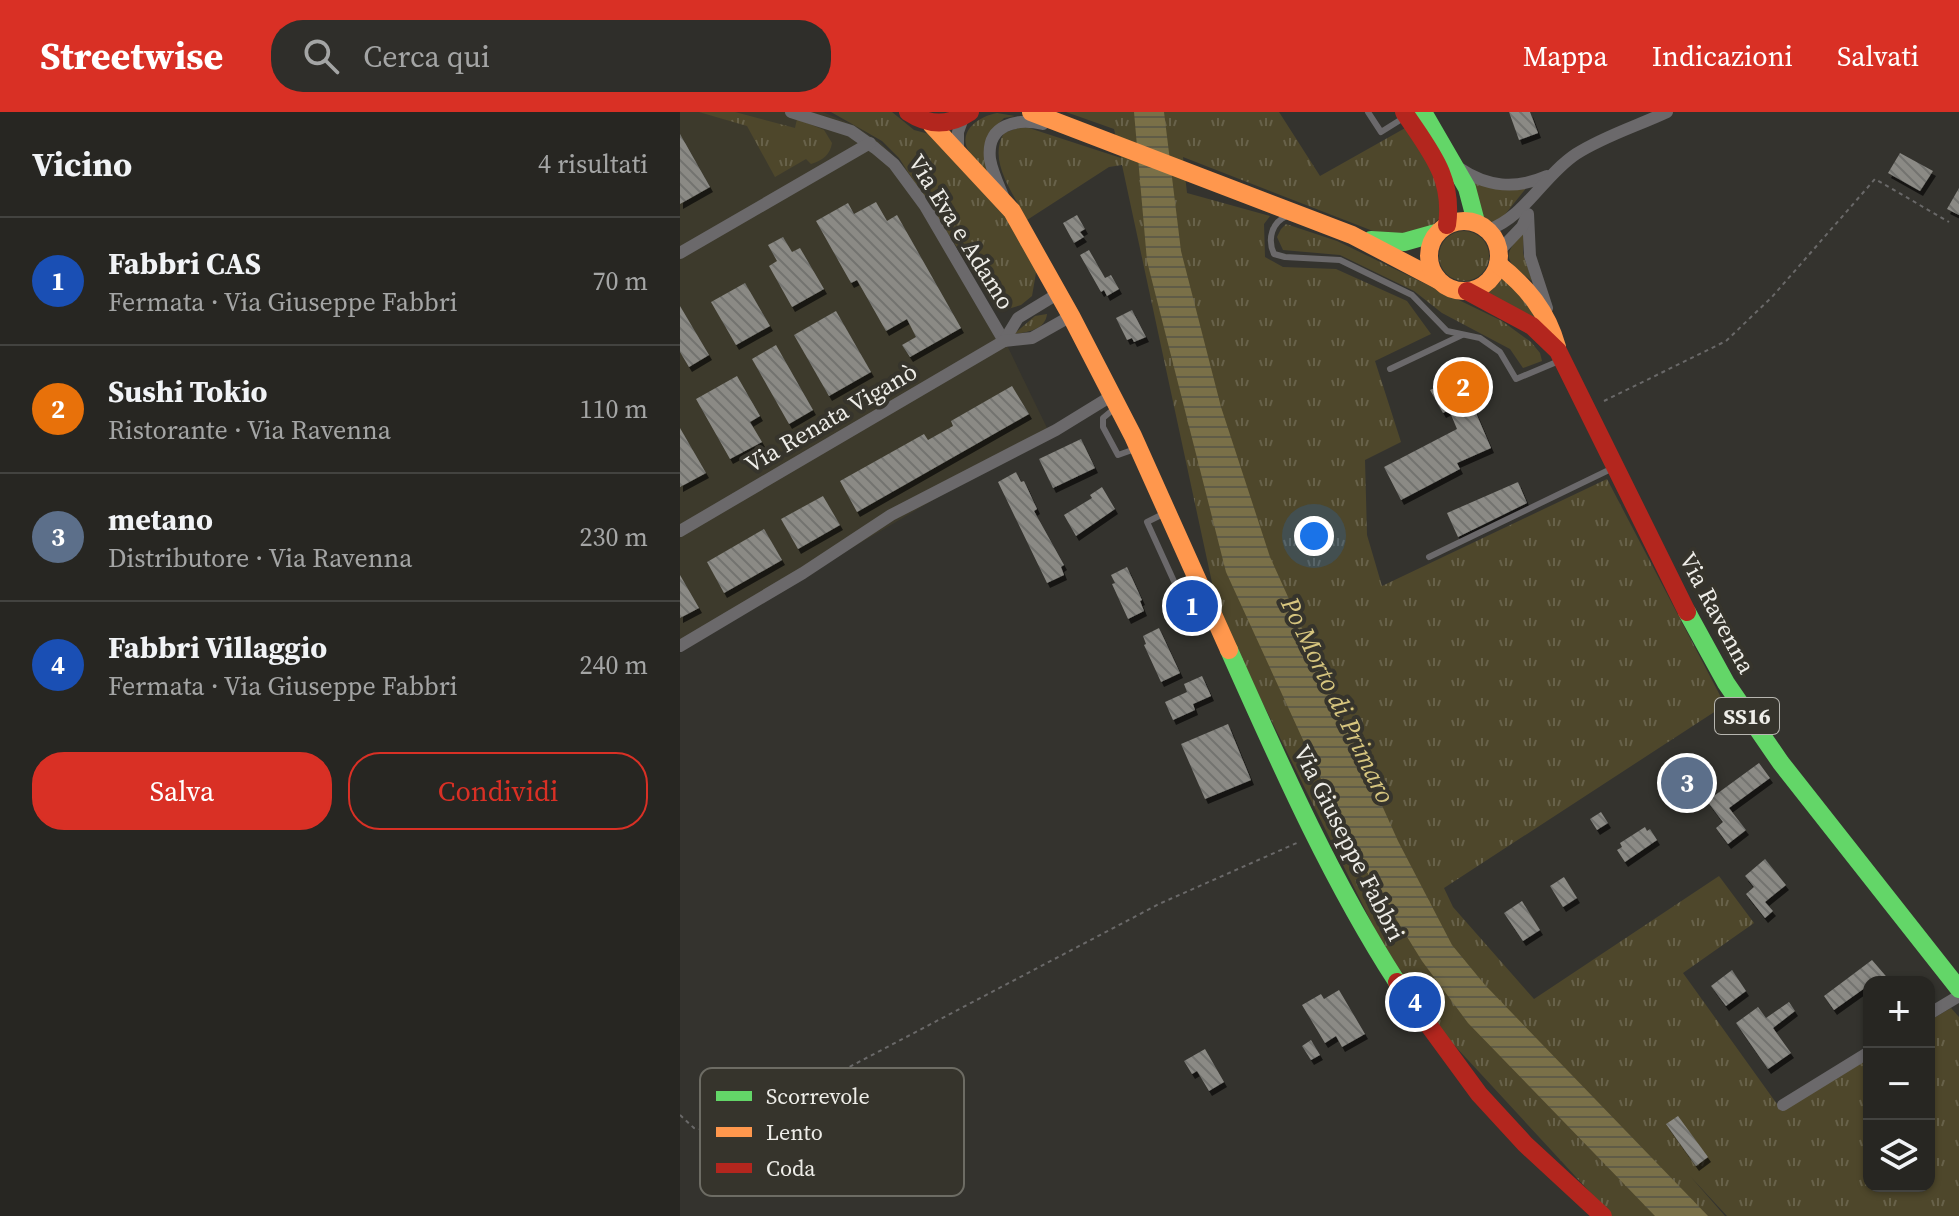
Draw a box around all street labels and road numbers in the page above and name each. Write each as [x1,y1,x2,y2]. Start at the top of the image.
street label: Via Eva e Adamo [900,148,1022,316]
street label: Via Renata Viganò [738,355,923,480]
street label: Via Ravenna [1672,546,1764,680]
road number: SS16 [1715,698,1779,734]
street label: Via Giuseppe Fabbri [1286,739,1413,946]

